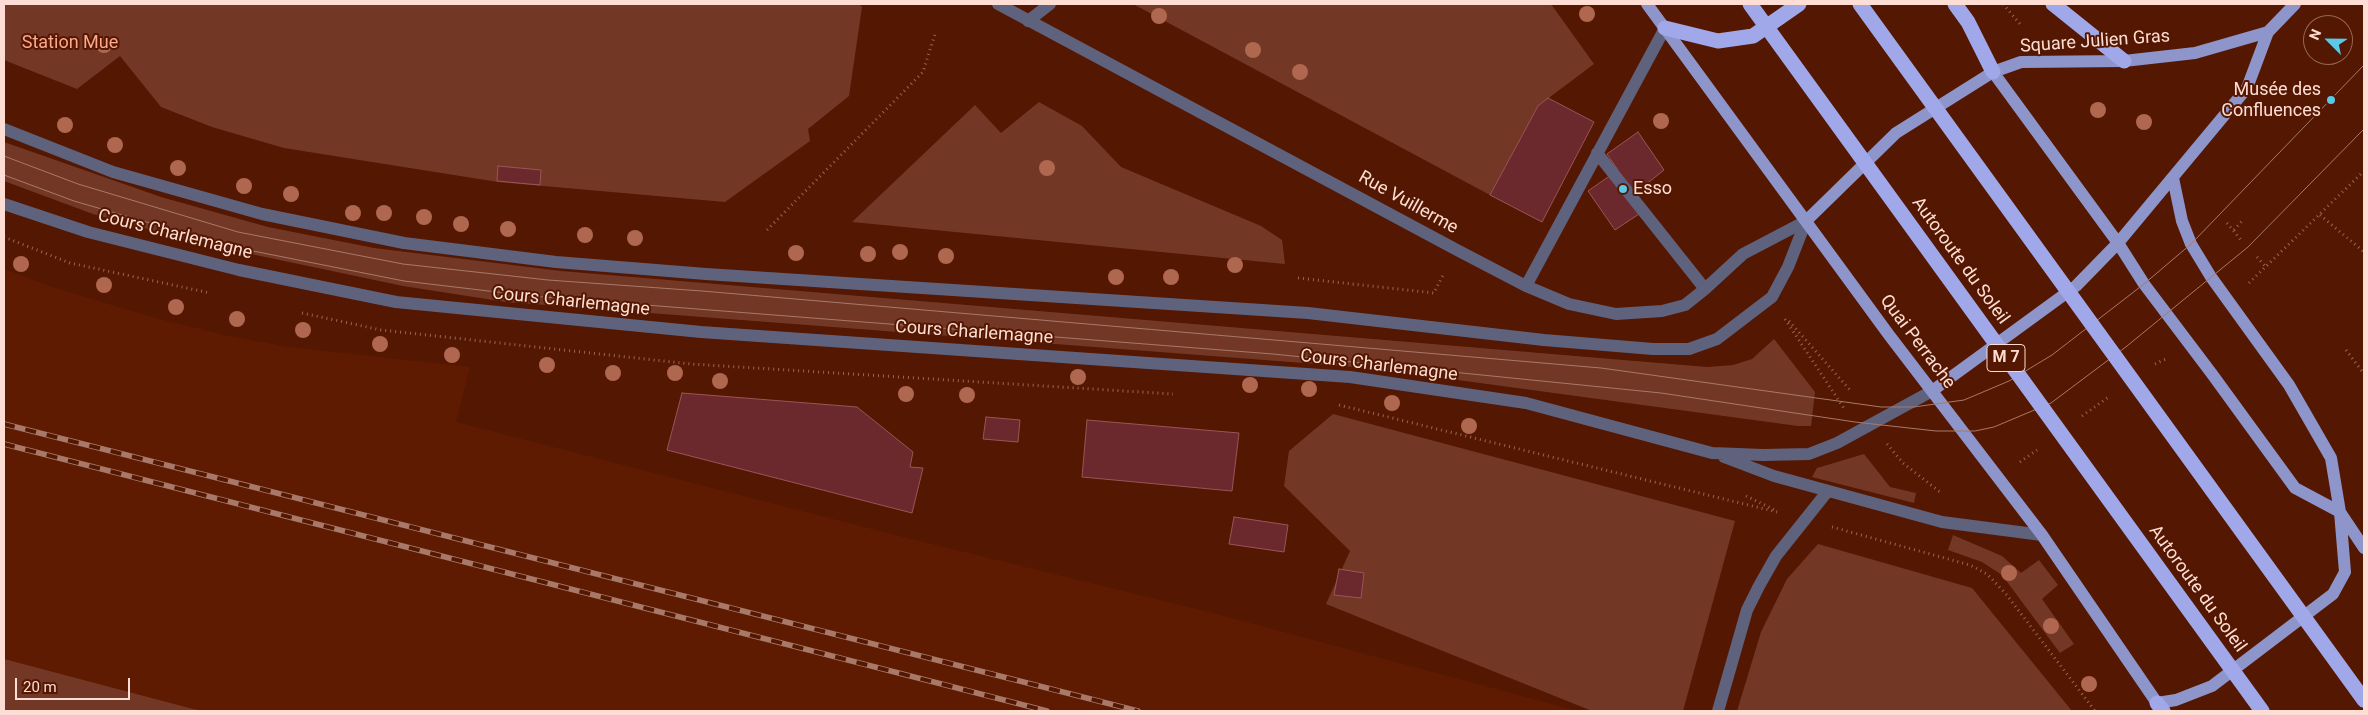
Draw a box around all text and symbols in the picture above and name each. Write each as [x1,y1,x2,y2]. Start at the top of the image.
north arrow [2303,15,2353,65]
street label: Square Julien Gras [2019,26,2171,58]
text: N [2306,27,2324,42]
park label: Station Mue [22,32,118,54]
place label: Musée des Confluences [2221,79,2321,122]
marker: Musée des Confluences [2325,94,2337,106]
street label: Rue Vuillerme [1355,167,1461,239]
place label: Esso [1633,178,1672,200]
marker: Esso [1617,183,1629,195]
street label: Autoroute du Soleil [1907,193,2013,329]
street label: Cours Charlemagne [96,205,254,265]
street label: Cours Charlemagne [491,283,651,321]
street label: Quai Perrache [1875,291,1959,393]
street label: Cours Charlemagne [894,317,1054,349]
road number: M 7 [1987,344,2025,372]
street label: Cours Charlemagne [1299,346,1459,386]
street label: Autoroute du Soleil [2144,521,2250,657]
scale bar [18,668,132,700]
text: 20 m [23,678,57,696]

